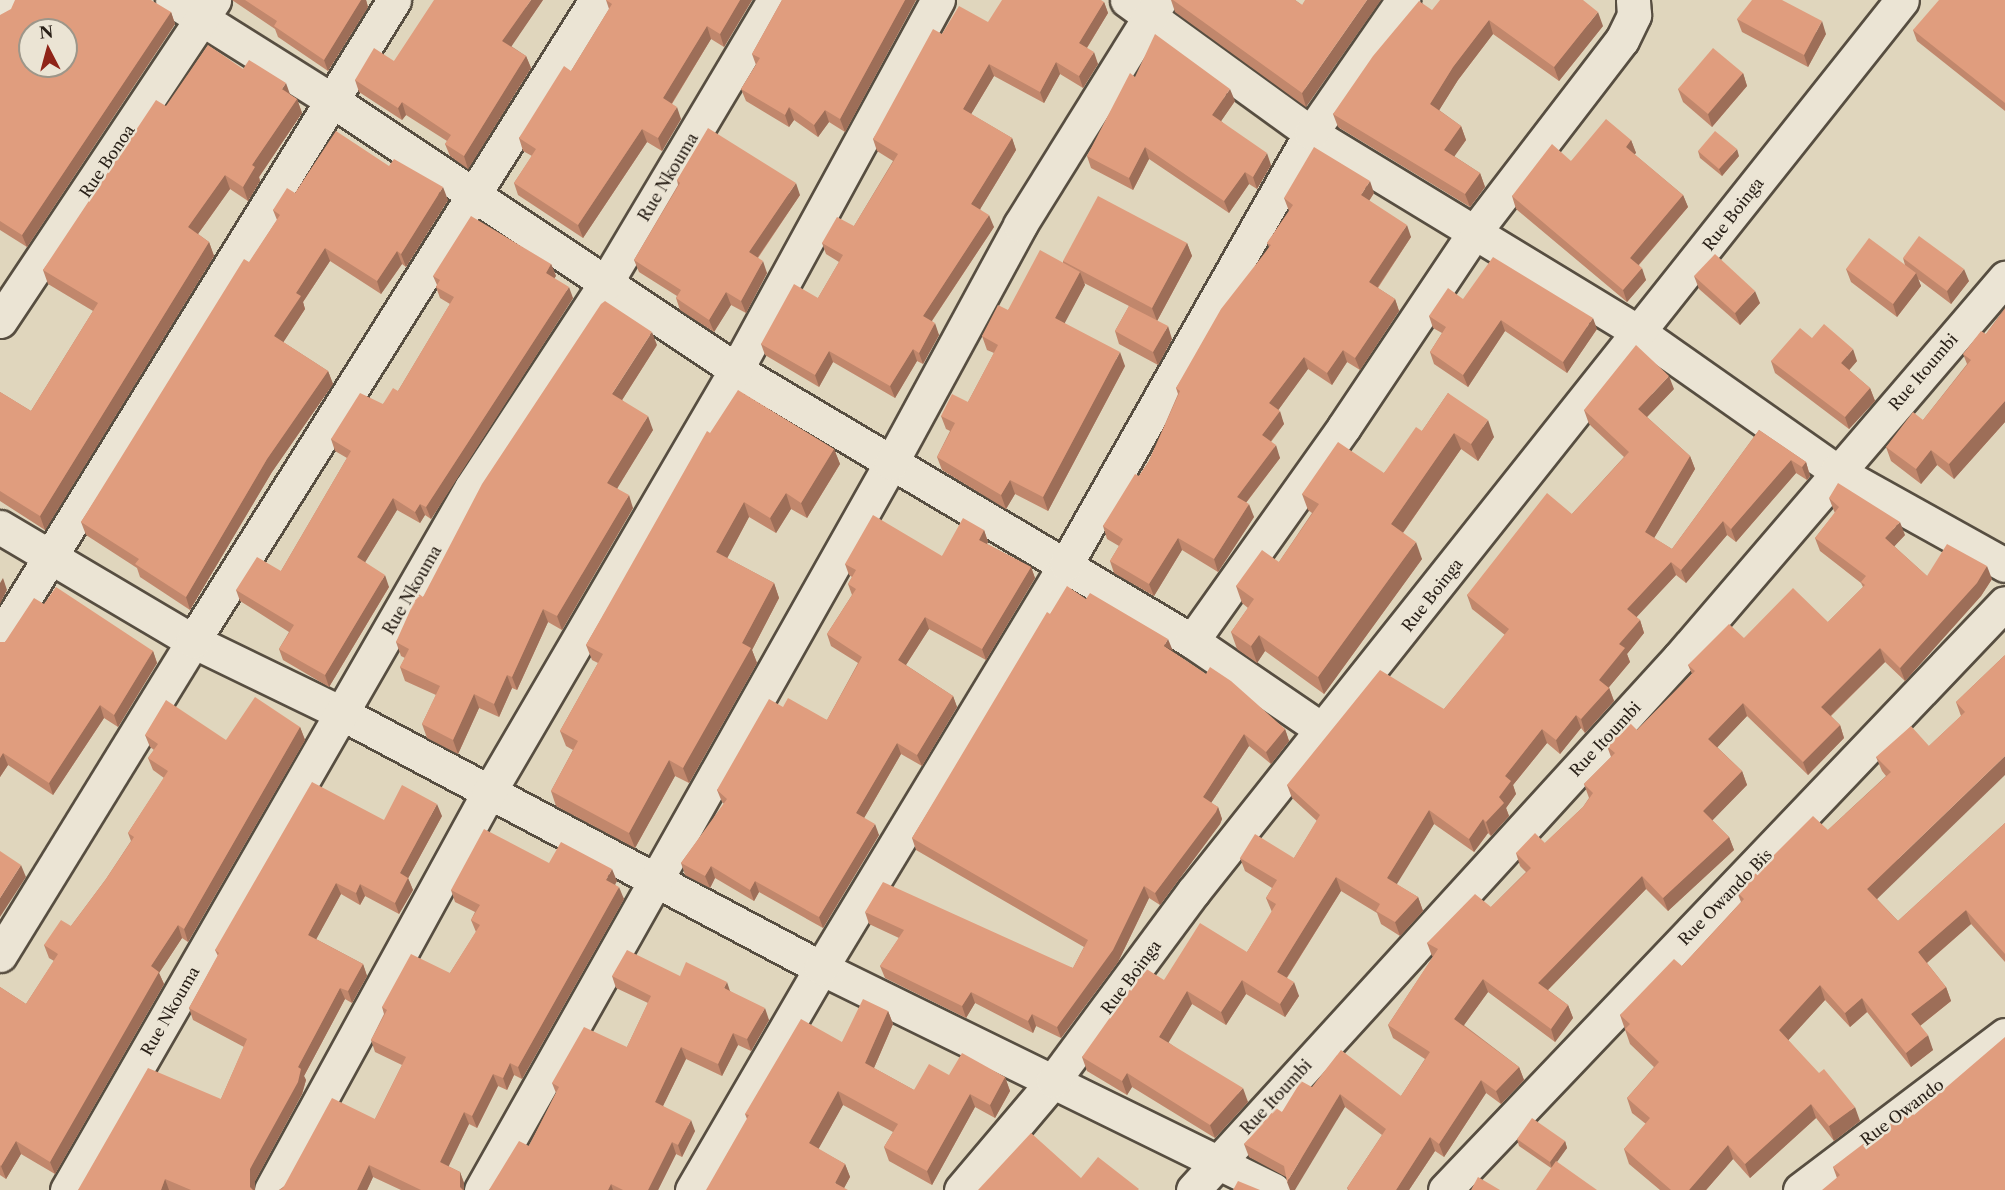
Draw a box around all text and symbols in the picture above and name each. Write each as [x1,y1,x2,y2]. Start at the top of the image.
north arrow [18,18,78,78]
text: N [38,21,54,43]
street label: Rue Bonoa [76,121,138,201]
street label: Rue Nkouma [634,129,702,225]
street label: Rue Boinga [1699,174,1767,254]
street label: Rue Itoumbi [1885,330,1961,414]
street label: Rue Nkouma [379,542,445,638]
street label: Rue Boinga [1398,555,1466,635]
street label: Rue Itoumbi [1565,698,1645,780]
street label: Rue Owando Bis [1674,845,1776,949]
street label: Rue Boinga [1097,936,1165,1018]
street label: Rue Nkouma [137,963,203,1059]
street label: Rue Itoumbi [1236,1056,1316,1138]
street label: Rue Owando [1857,1075,1947,1149]

